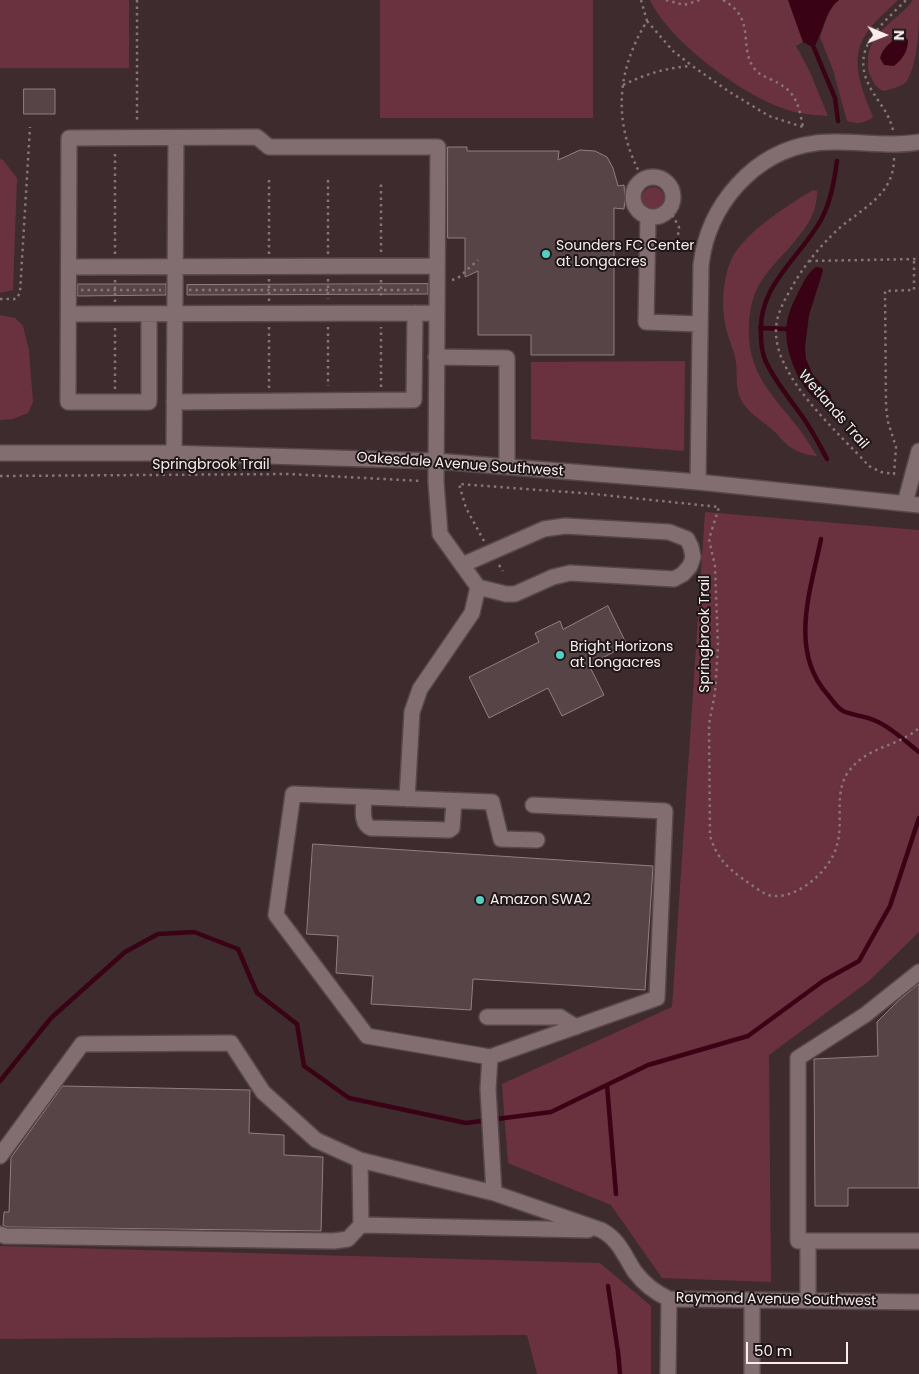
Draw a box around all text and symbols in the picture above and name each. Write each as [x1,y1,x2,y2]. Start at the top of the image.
north arrow [859,10,909,60]
text: N [889,30,909,41]
place label: Sounders FC Center at Longacres [556,238,695,270]
marker: Sounders FC Center at Longacres [540,248,552,260]
street label: Wetlands Trail [794,367,872,453]
street label: Oakesdale Avenue Southwest [356,449,564,481]
street label: Springbrook Trail [152,457,270,473]
street label: Springbrook Trail [697,575,713,693]
place label: Bright Horizons at Longacres [570,639,673,672]
marker: Bright Horizons at Longacres [554,649,566,661]
place label: Amazon SWA2 [490,892,591,908]
marker: Amazon SWA2 [474,894,486,906]
street label: Raymond Avenue Southwest [676,1290,876,1310]
scale bar [749,1332,852,1364]
text: 50 m [754,1340,792,1361]

